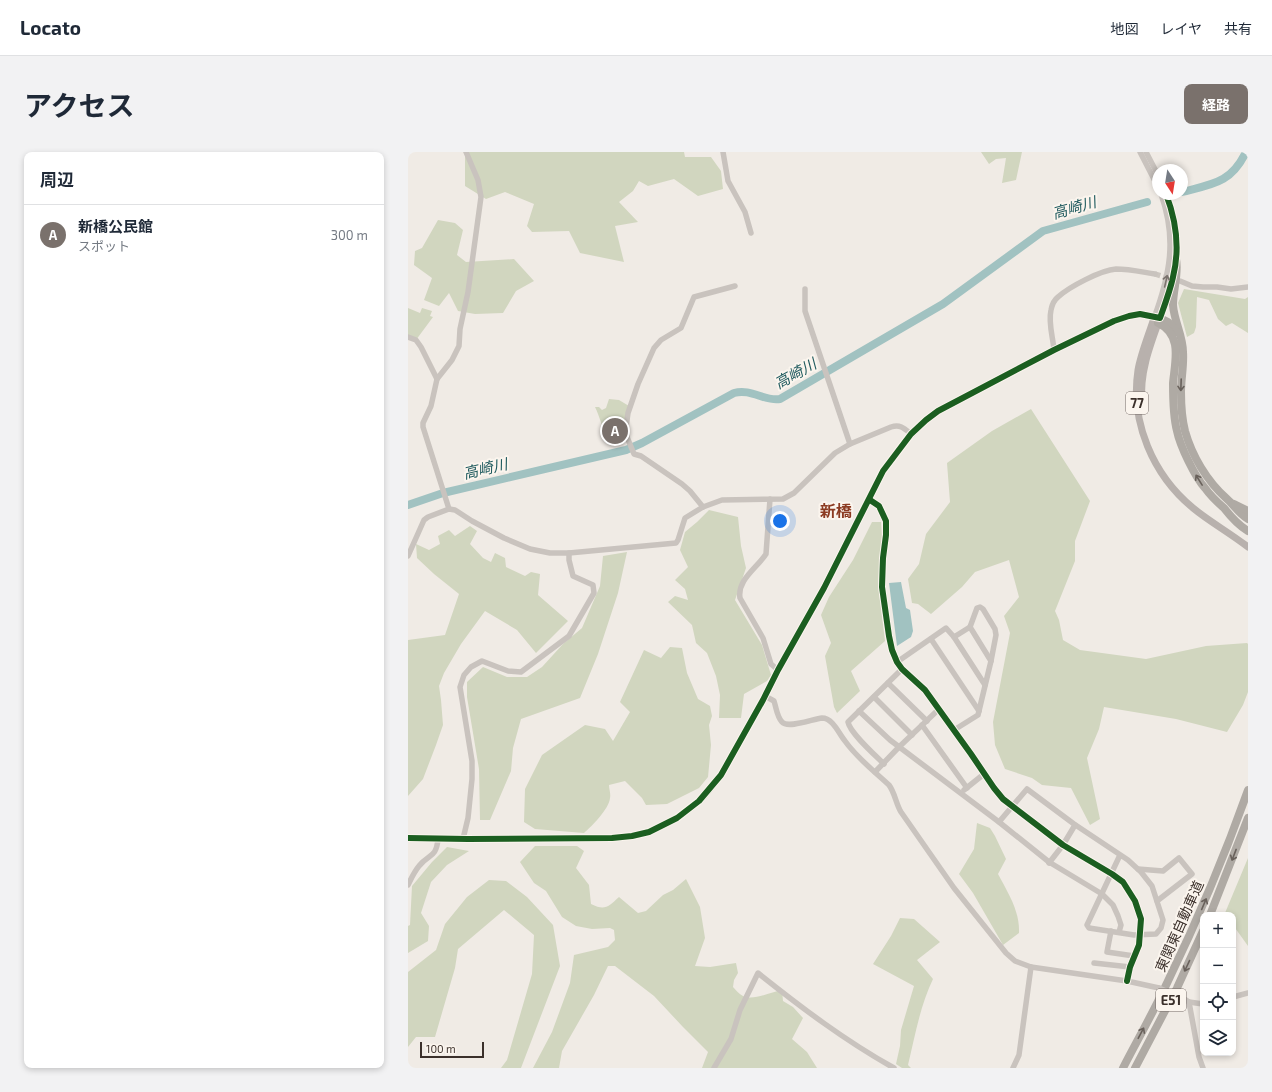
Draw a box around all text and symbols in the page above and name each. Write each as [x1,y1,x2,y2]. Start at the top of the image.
text: Locato [20,16,81,39]
text: 地図 [1110,20,1138,37]
text: レイヤ [1160,20,1202,37]
text: 共有 [1224,20,1252,37]
button: 経路 [1184,84,1248,124]
text: アクセス [24,88,135,122]
north arrow [1152,164,1188,200]
text: 周辺 [40,169,74,189]
water label: 高崎川 [1050,192,1100,222]
text: 新橋公民館 [78,217,153,235]
text: A [49,227,57,243]
text: 300 m [331,227,368,243]
text: スポット [78,238,130,254]
one-way arrow [1162,274,1170,287]
water label: 高崎川 [771,353,821,392]
one-way arrow [1178,378,1185,391]
road number: 77 [1126,392,1148,414]
pin: A [602,416,628,446]
water label: 高崎川 [461,454,511,482]
one-way arrow [1195,475,1203,486]
district label: 新橋 [820,501,852,520]
your location [770,511,790,531]
one-way arrow [1230,848,1238,860]
street label: 東関東自動車道 [1151,878,1207,974]
one-way arrow [1201,898,1208,910]
map controls [1200,912,1236,1056]
button: + [1200,912,1236,948]
button: − [1200,948,1236,984]
one-way arrow [1183,960,1190,972]
button: locate [1200,984,1236,1020]
road number: E51 [1156,989,1186,1011]
button: layers [1200,1020,1236,1056]
one-way arrow [1138,1028,1145,1040]
scale bar [420,1040,484,1059]
text: 100 m [426,1042,456,1055]

